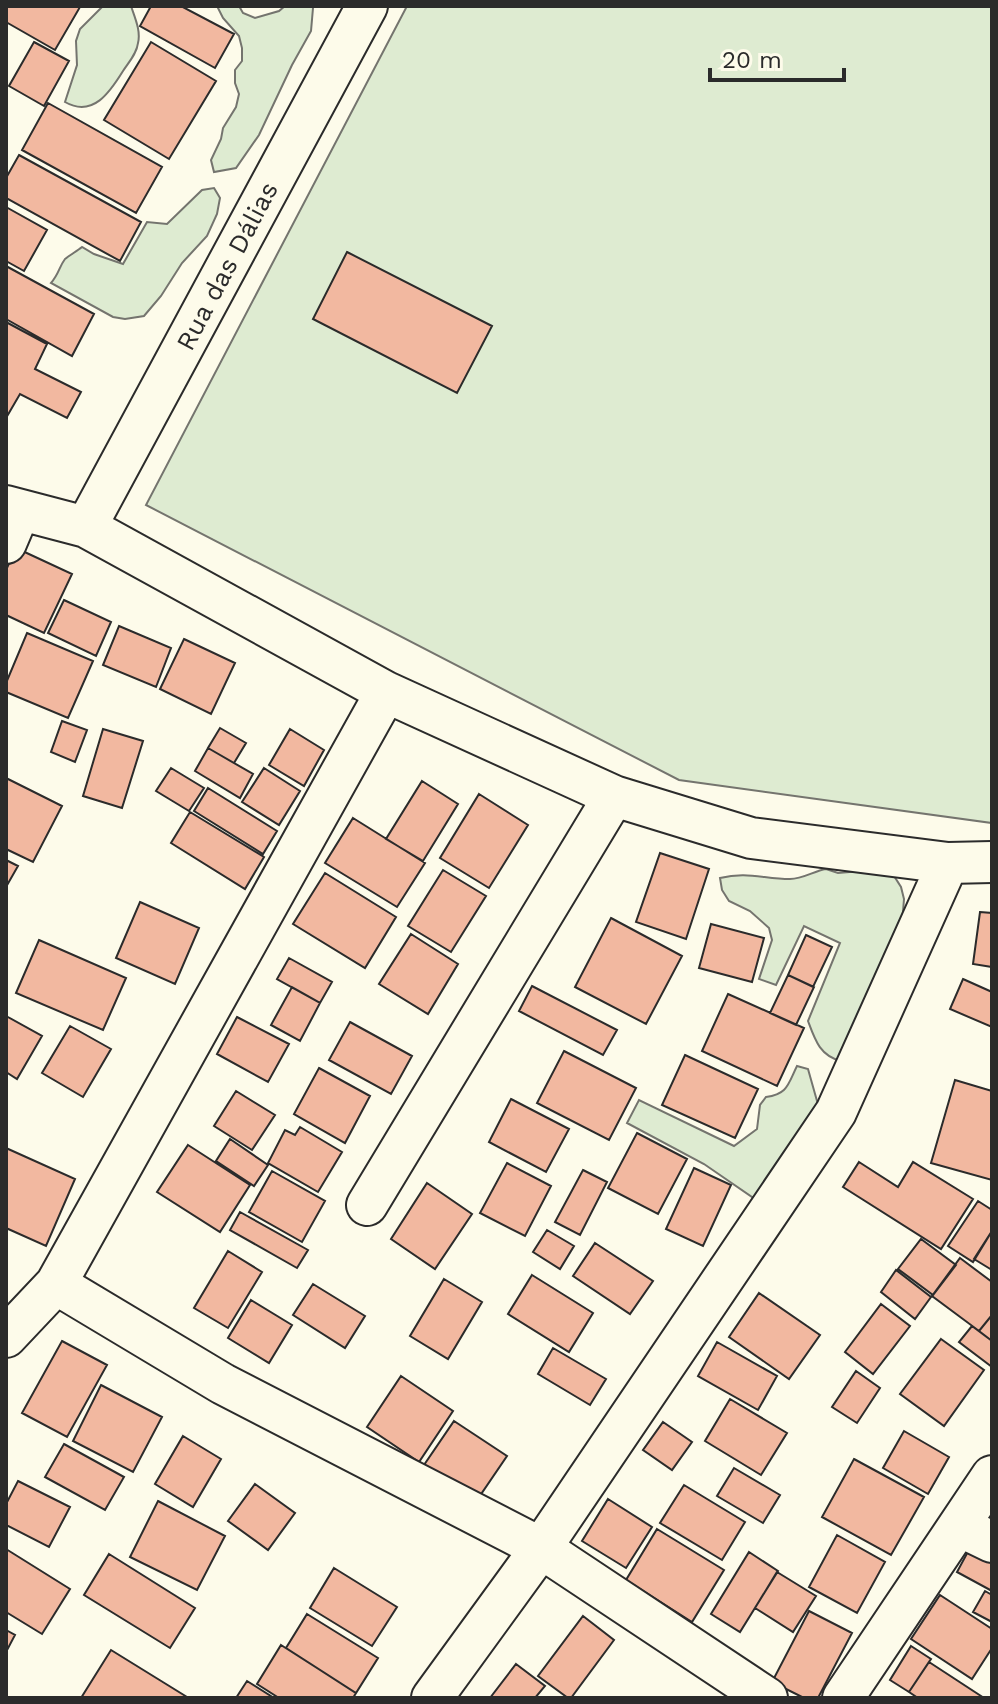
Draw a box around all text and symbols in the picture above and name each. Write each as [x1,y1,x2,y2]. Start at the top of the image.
scale bar [710,32,844,82]
text: 20 m [722,46,782,74]
street label: Rua das Dálias [170,177,284,355]

